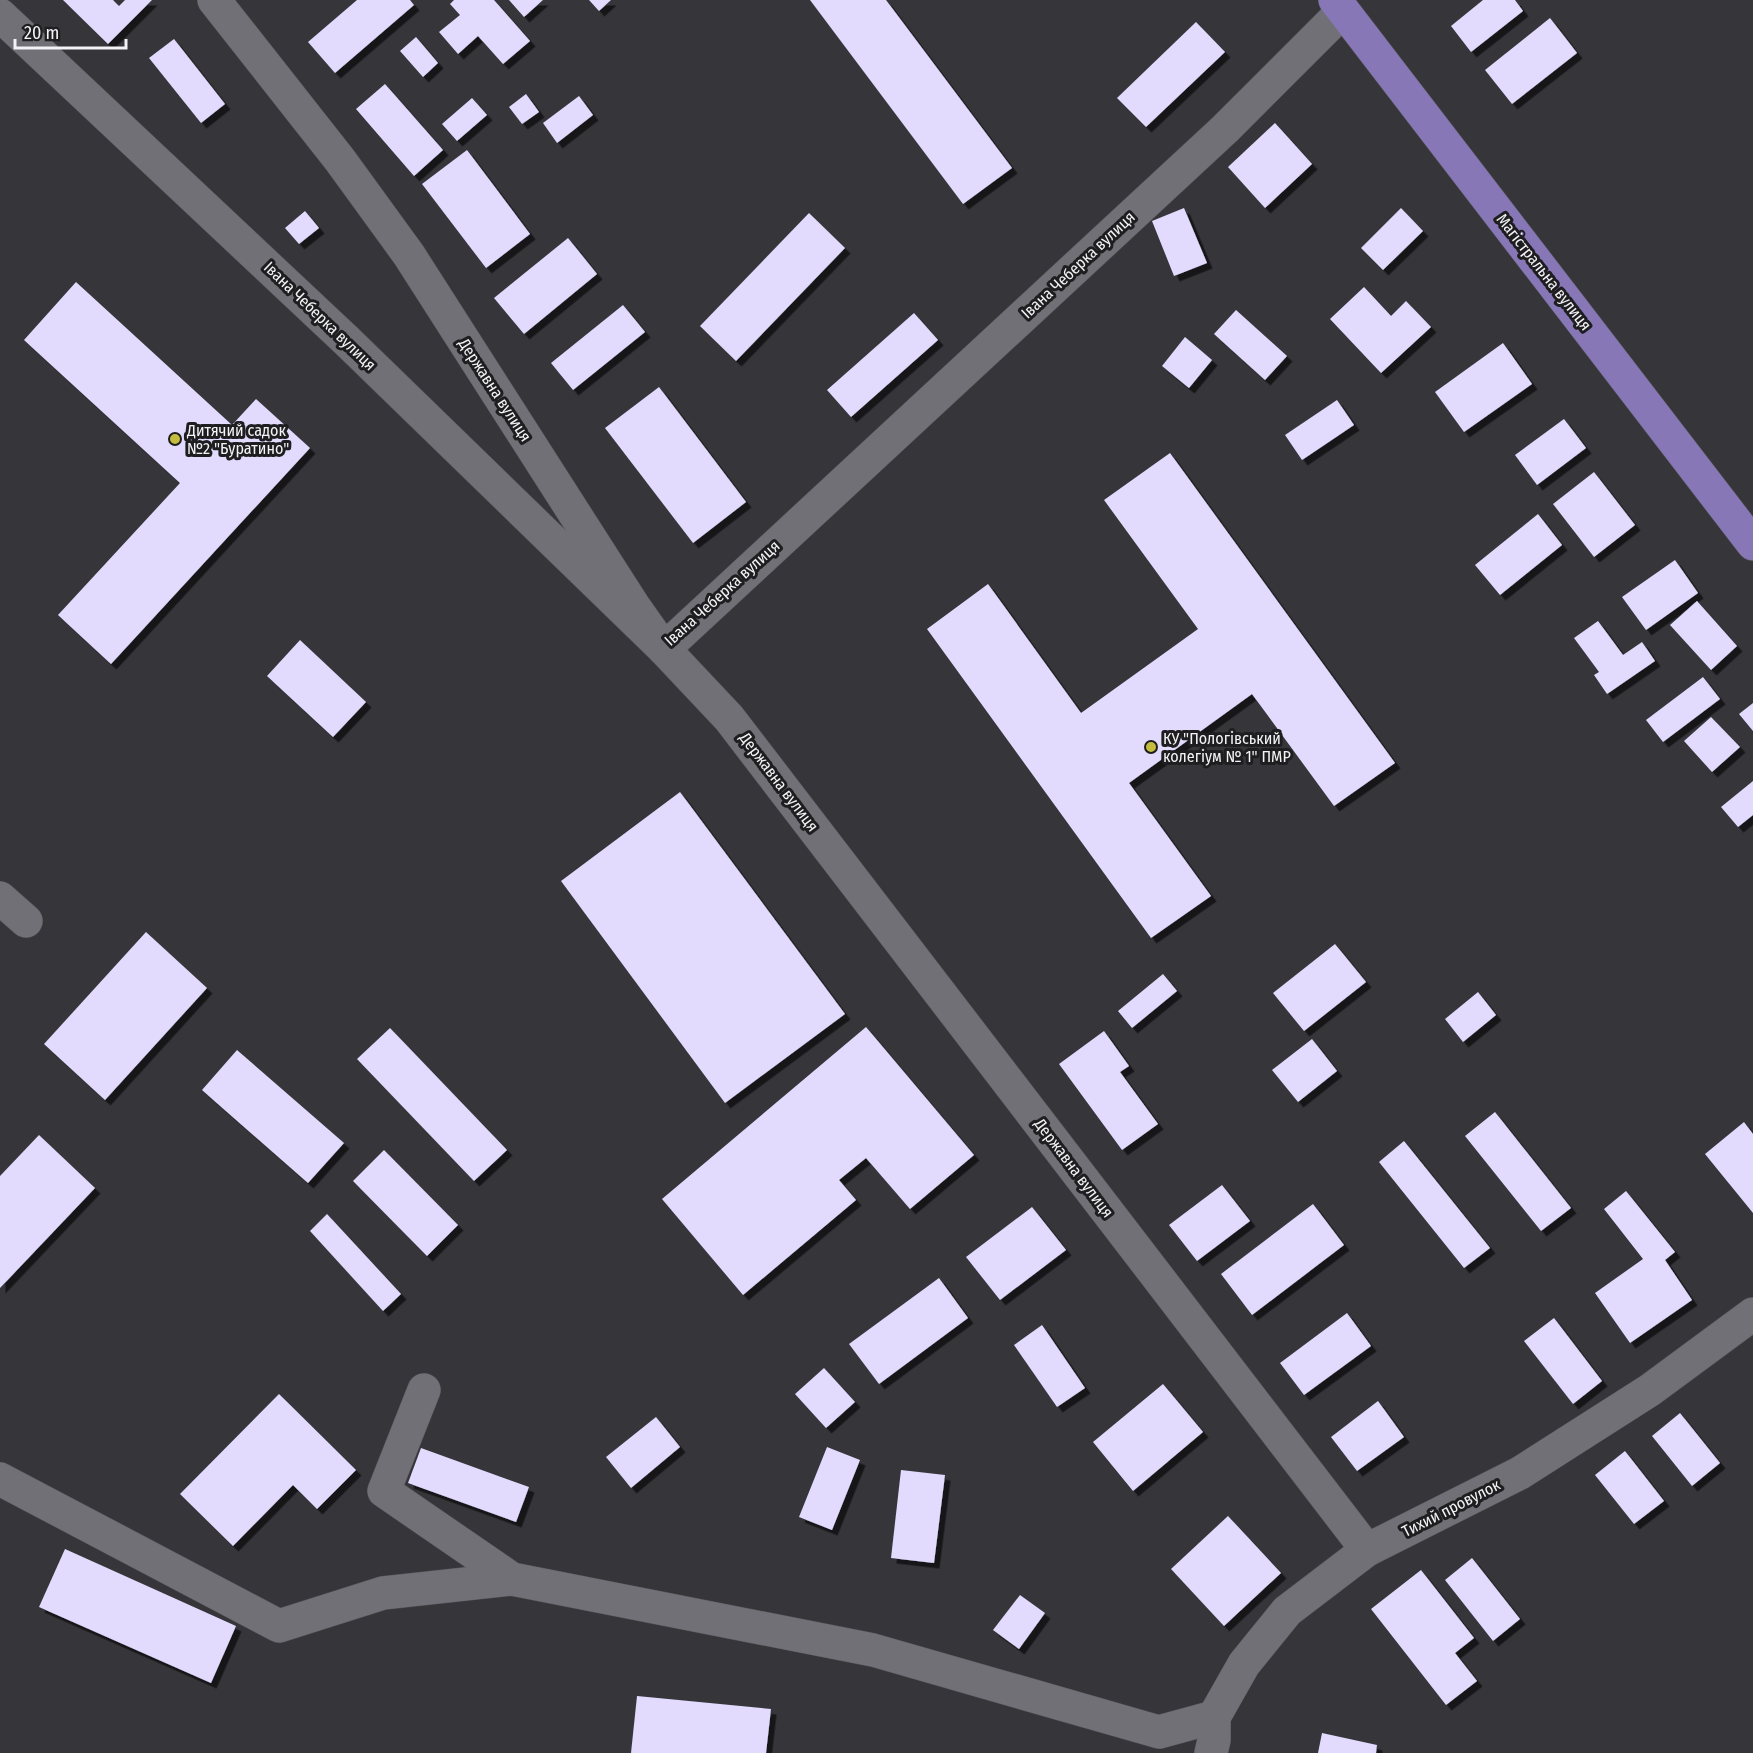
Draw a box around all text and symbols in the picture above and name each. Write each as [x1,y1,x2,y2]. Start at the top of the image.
scale bar [15,12,126,50]
text: 20 m [24,22,59,44]
street label: Івана Чеберка вулиця [1017,207,1139,323]
street label: Магістральна вулиця [1493,210,1595,334]
street label: Івана Чеберка вулиця [260,258,380,374]
street label: Державна вулиця [454,334,535,445]
place label: Дитячий садок №2 "Буратино" [186,421,289,458]
marker: Дитячий садок №2 "Буратино" [168,432,182,446]
street label: Івана Чеберка вулиця [661,536,783,650]
street label: Державна вулиця [735,728,822,835]
place label: КУ "Пологівський колегіум № 1" ПМР [1163,729,1291,766]
marker: КУ "Пологівський колегіум № 1" ПМР [1144,740,1158,754]
street label: Державна вулиця [1030,1114,1117,1221]
street label: Тихий провулок [1399,1475,1504,1541]

